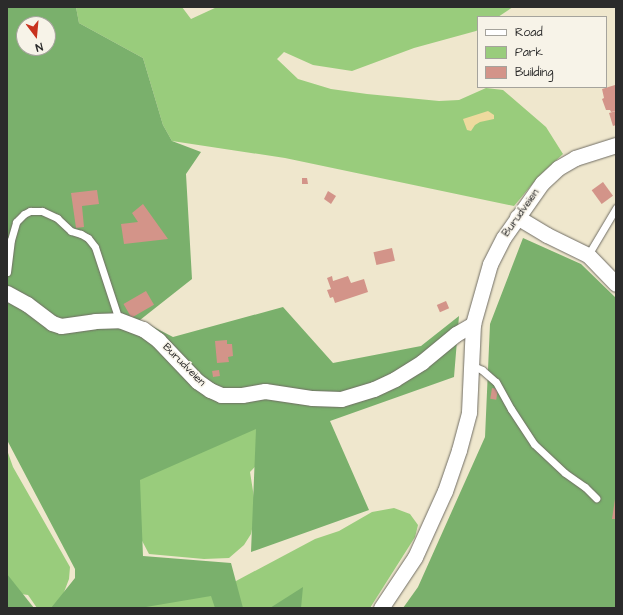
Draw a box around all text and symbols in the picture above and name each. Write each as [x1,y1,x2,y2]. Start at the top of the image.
north arrow [16,16,56,56]
legend [477,16,607,88]
text: Road [515,24,543,41]
text: N [34,39,45,55]
text: Park [515,44,543,61]
text: Building [515,64,553,81]
street label: Burudveien [500,186,542,240]
street label: Burudveien [160,341,208,389]

